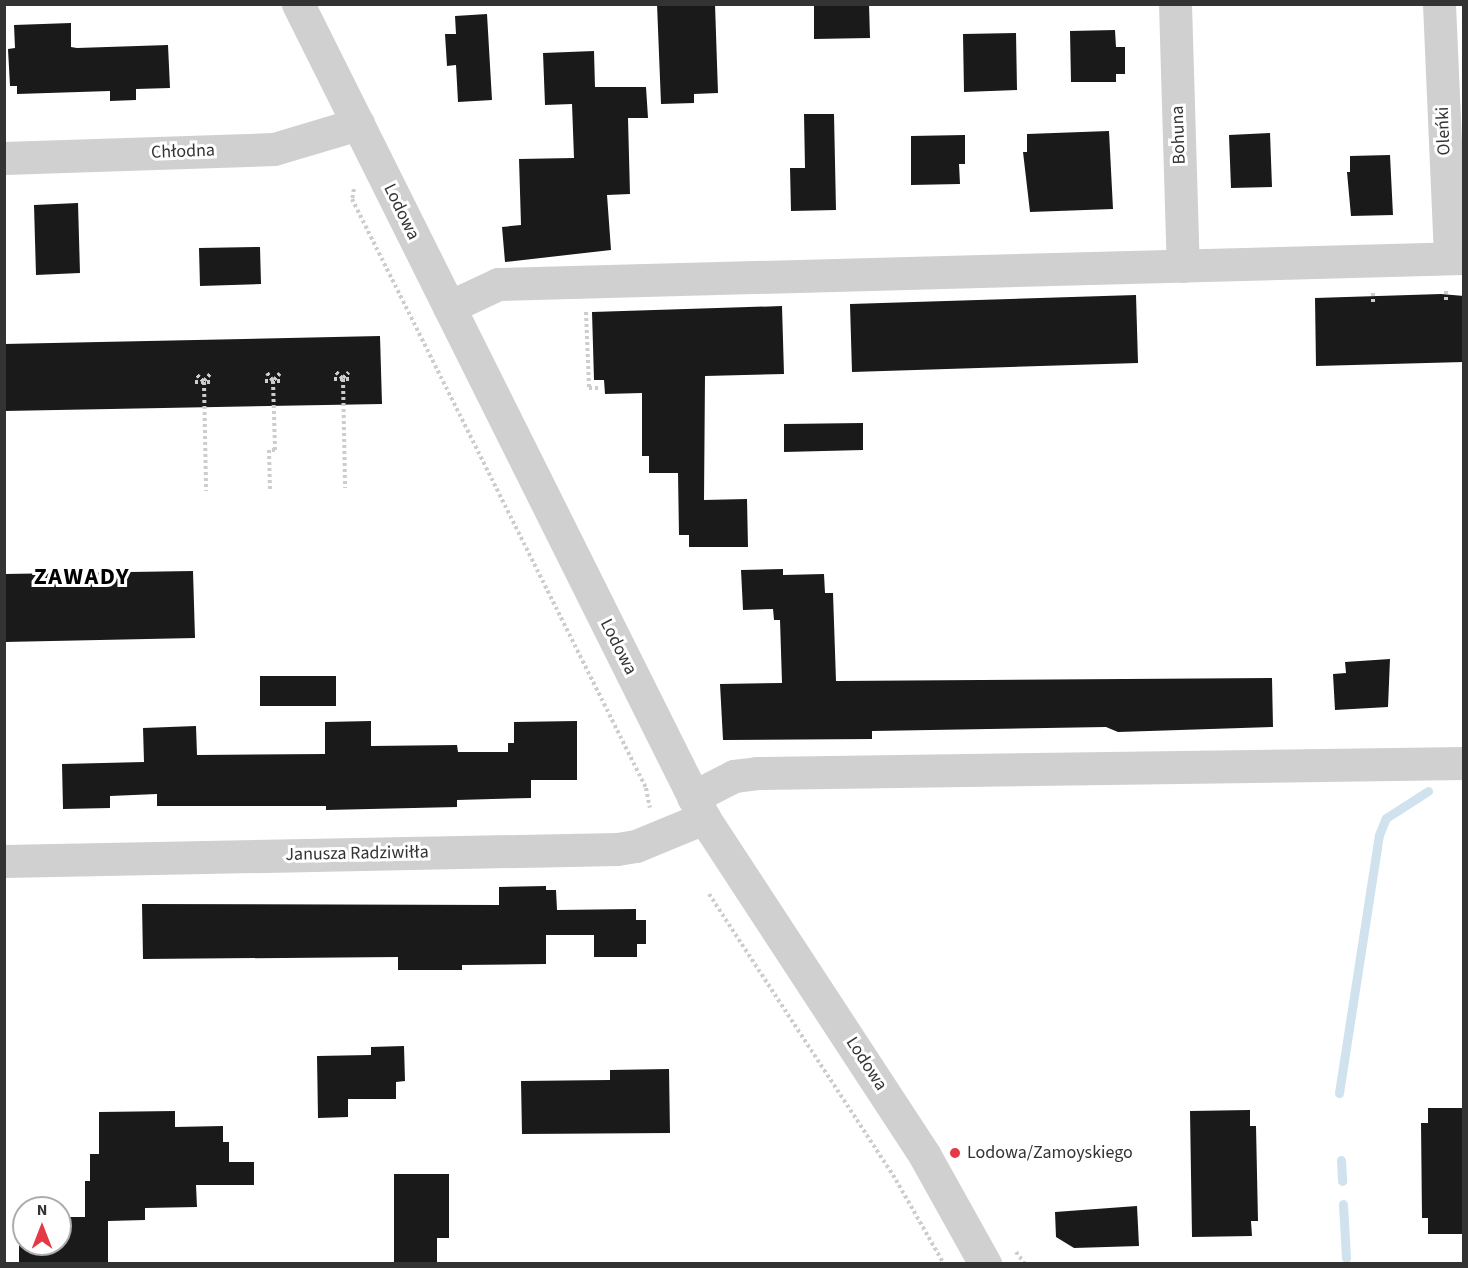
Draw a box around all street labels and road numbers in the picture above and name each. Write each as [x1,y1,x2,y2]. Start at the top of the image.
street label: Bohuna [1167,105,1191,165]
street label: Oleńki [1432,106,1456,156]
street label: Chłodna [151,140,215,164]
street label: Lodowa [378,180,424,244]
street label: Lodowa [595,615,641,679]
street label: Janusza Radziwiłła [285,842,429,866]
street label: Lodowa [841,1033,891,1095]

